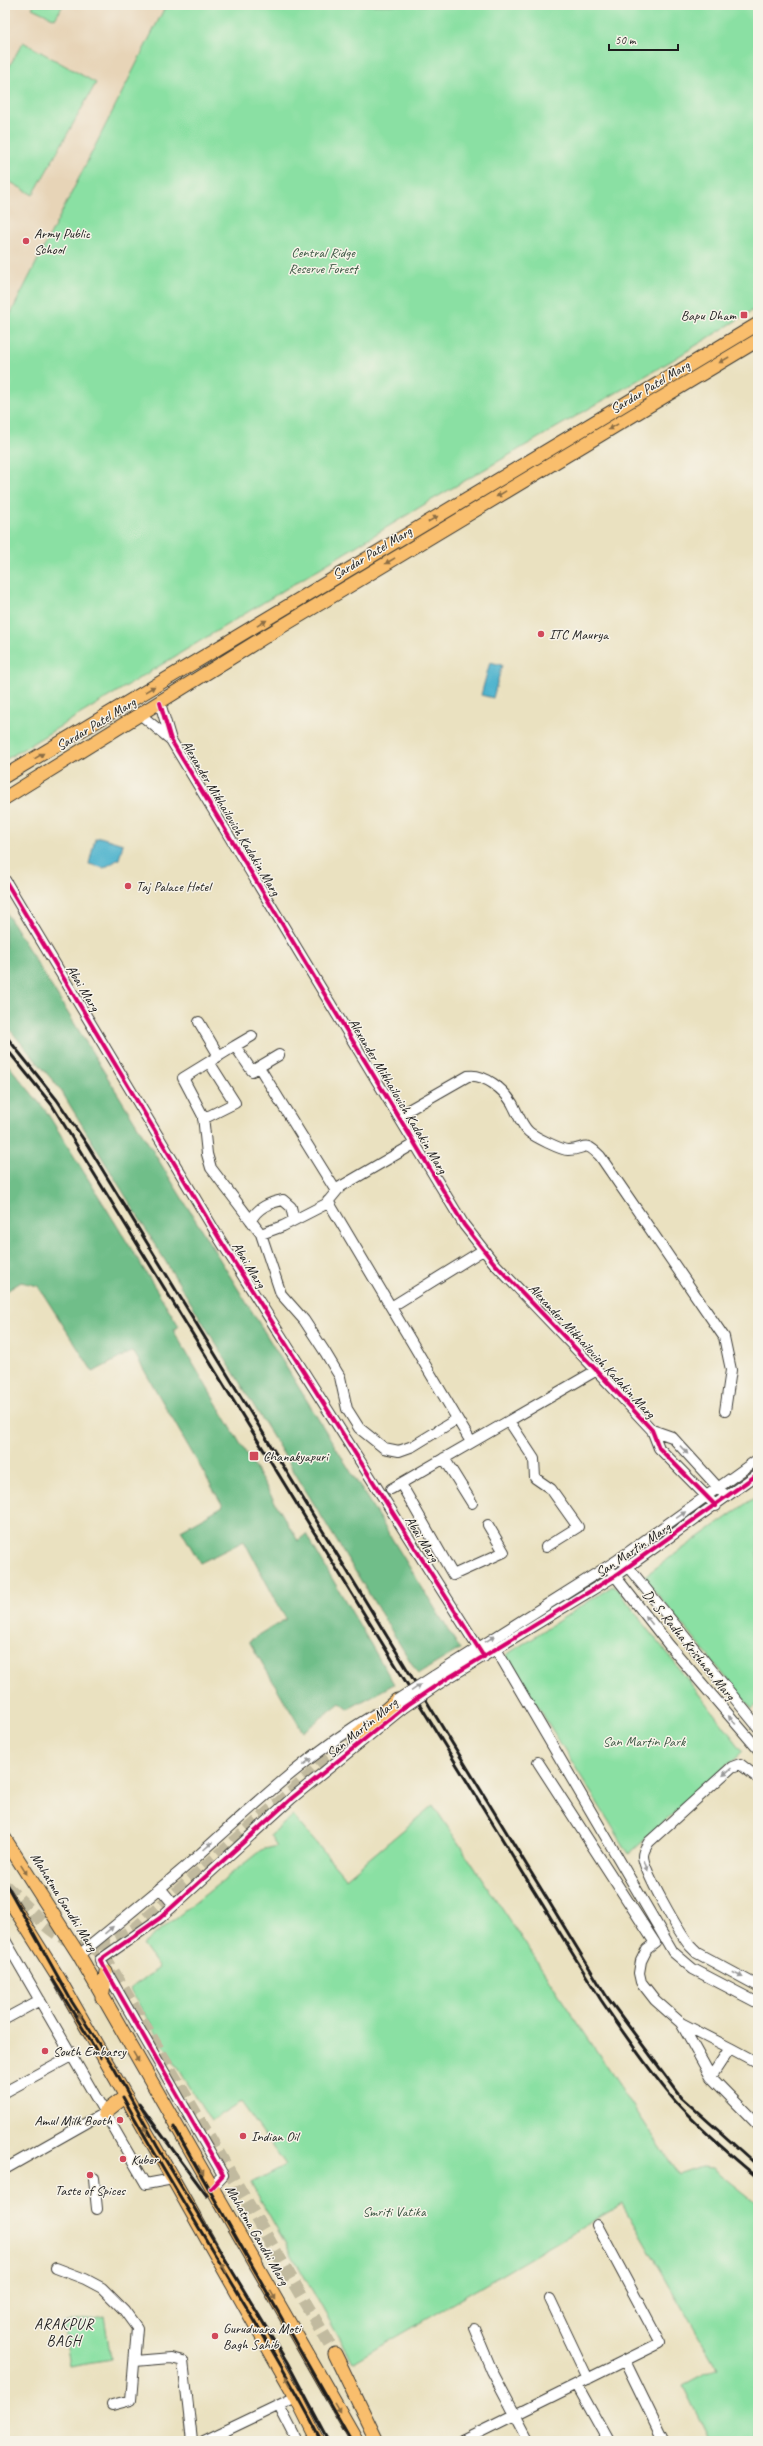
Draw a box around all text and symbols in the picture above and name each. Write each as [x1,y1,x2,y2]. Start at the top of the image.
scale bar [609,26,678,52]
text: 50 m [615,32,637,48]
place label: Army Public School [34,225,91,258]
marker: Army Public School [21,236,31,246]
park label: Central Ridge Reserve Forest [289,244,360,277]
place label: Bapu Dham [681,307,737,324]
marker: Bapu Dham [739,310,749,320]
street label: Sardar Patel Marg [607,356,694,417]
one-way arrow [718,357,730,364]
one-way arrow [607,424,619,431]
one-way arrow [495,490,507,497]
one-way arrow [428,515,438,523]
street label: Sardar Patel Marg [329,522,416,583]
one-way arrow [385,557,395,565]
one-way arrow [256,619,268,626]
place label: ITC Maurya [549,626,609,643]
marker: ITC Maurya [536,629,546,639]
one-way arrow [144,686,156,693]
street label: Sardar Patel Marg [53,693,140,754]
street label: Alexander Mikhailovich Kadakin Marg [178,737,285,900]
one-way arrow [33,752,45,759]
place label: Taj Palace Hotel [136,878,213,895]
marker: Taj Palace Hotel [123,881,133,891]
street label: Abai Marg [63,962,104,1015]
street label: Alexander Mikhailovich Kadakin Marg [345,1015,452,1178]
street label: Abai Marg [228,1239,270,1292]
street label: Alexander Mikhailovich Kadakin Marg [525,1280,660,1423]
one-way arrow [679,1445,689,1455]
place label: Chanakyapuri [263,1448,330,1465]
marker: Chanakyapuri [248,1450,260,1462]
one-way arrow [676,1511,687,1519]
street label: Abai Marg [401,1513,443,1566]
street label: San Martin Marg [592,1518,674,1581]
street label: Dr S. Radha Krishnan Marg [639,1586,739,1704]
one-way arrow [645,1615,653,1625]
one-way arrow [485,1635,496,1643]
one-way arrow [411,1684,421,1692]
street label: San Martin Marg [323,1694,402,1762]
one-way arrow [728,1715,737,1725]
park label: San Martin Park [603,1733,686,1750]
one-way arrow [302,1758,312,1766]
one-way arrow [722,1767,731,1776]
one-way arrow [203,1841,213,1851]
street label: Mahatma Gandhi Marg [27,1850,102,1955]
one-way arrow [643,1860,649,1872]
one-way arrow [20,1864,27,1876]
one-way arrow [104,1926,115,1935]
one-way arrow [732,1972,744,1978]
one-way arrow [78,2012,85,2024]
place label: South Embassy [53,2043,127,2060]
marker: South Embassy [40,2046,50,2056]
one-way arrow [133,2051,140,2063]
place label: Amul Milk Booth [35,2112,113,2129]
marker: Amul Milk Booth [115,2115,125,2125]
one-way arrow [143,2125,149,2137]
place label: Indian Oil [251,2128,301,2145]
marker: Indian Oil [238,2131,248,2141]
place label: Kuber [131,2151,159,2168]
marker: Kuber [118,2154,128,2164]
one-way arrow [197,2164,204,2176]
marker: Taste of Spices [85,2170,95,2180]
place label: Taste of Spices [55,2182,126,2199]
street label: Mahatma Gandhi Marg [221,2182,293,2289]
park label: Smriti Vatika [362,2203,427,2220]
one-way arrow [220,2262,227,2274]
one-way arrow [269,2289,276,2300]
district label: ARAKPUR BAGH [34,2315,95,2351]
place label: Gurudwara Moti Bagh Sahib [223,2320,303,2353]
marker: Gurudwara Moti Bagh Sahib [210,2331,220,2341]
one-way arrow [284,2376,291,2387]
one-way arrow [334,2401,341,2413]

